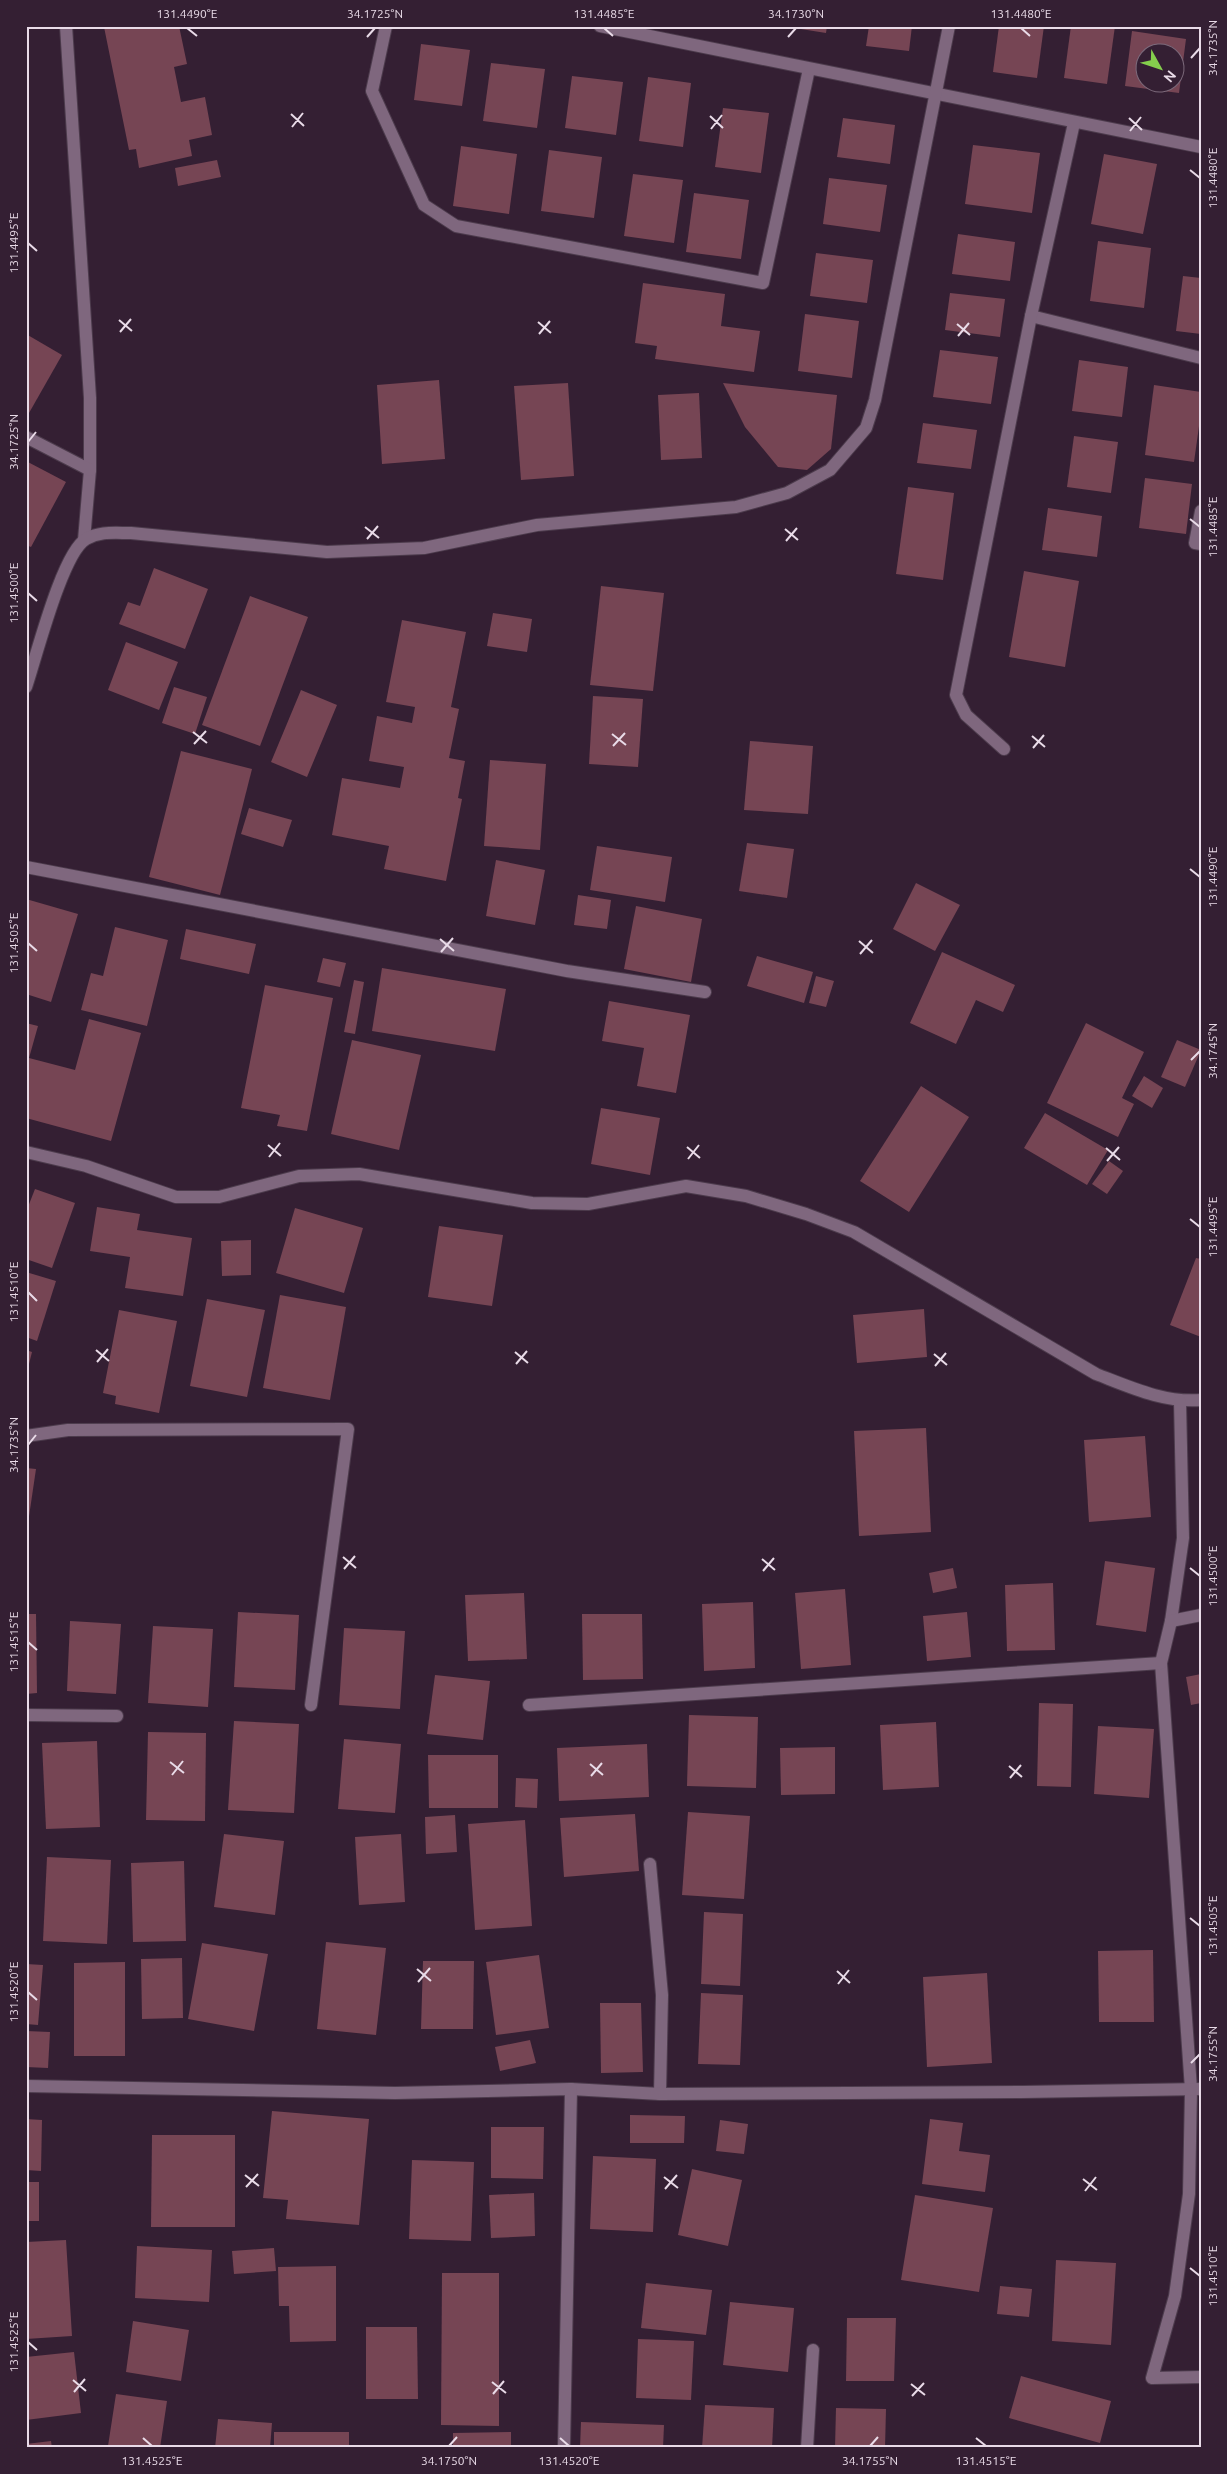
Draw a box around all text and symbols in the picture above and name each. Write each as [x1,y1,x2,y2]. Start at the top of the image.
text: 131.4490°E [157,7,218,20]
text: 34.1725°N [347,7,403,20]
text: 131.4485°E [574,7,635,20]
text: 34.1730°N [768,7,824,20]
text: 131.4480°E [991,7,1052,20]
text: 34.1735°N [1206,20,1219,76]
north arrow [1134,42,1184,92]
text: N [1160,67,1179,86]
text: 131.4480°E [1206,147,1219,208]
text: 131.4495°E [7,212,20,273]
text: 34.1725°N [7,414,20,470]
text: 131.4485°E [1206,496,1219,557]
text: 131.4500°E [7,562,20,623]
text: 131.4490°E [1206,846,1219,907]
text: 131.4505°E [7,912,20,973]
text: 34.1745°N [1206,1023,1219,1079]
text: 131.4495°E [1206,1196,1219,1257]
text: 131.4510°E [7,1261,20,1322]
text: 34.1735°N [7,1417,20,1473]
text: 131.4500°E [1206,1545,1219,1606]
text: 131.4515°E [7,1611,20,1672]
text: 131.4505°E [1206,1895,1219,1956]
text: 131.4520°E [7,1961,20,2022]
text: 34.1755°N [1206,2026,1219,2082]
text: 131.4510°E [1206,2245,1219,2306]
text: 131.4525°E [7,2311,20,2372]
text: 131.4525°E [122,2454,183,2467]
text: 34.1750°N [421,2454,477,2467]
text: 131.4520°E [539,2454,600,2467]
text: 34.1755°N [842,2454,898,2467]
text: 131.4515°E [956,2454,1017,2467]

